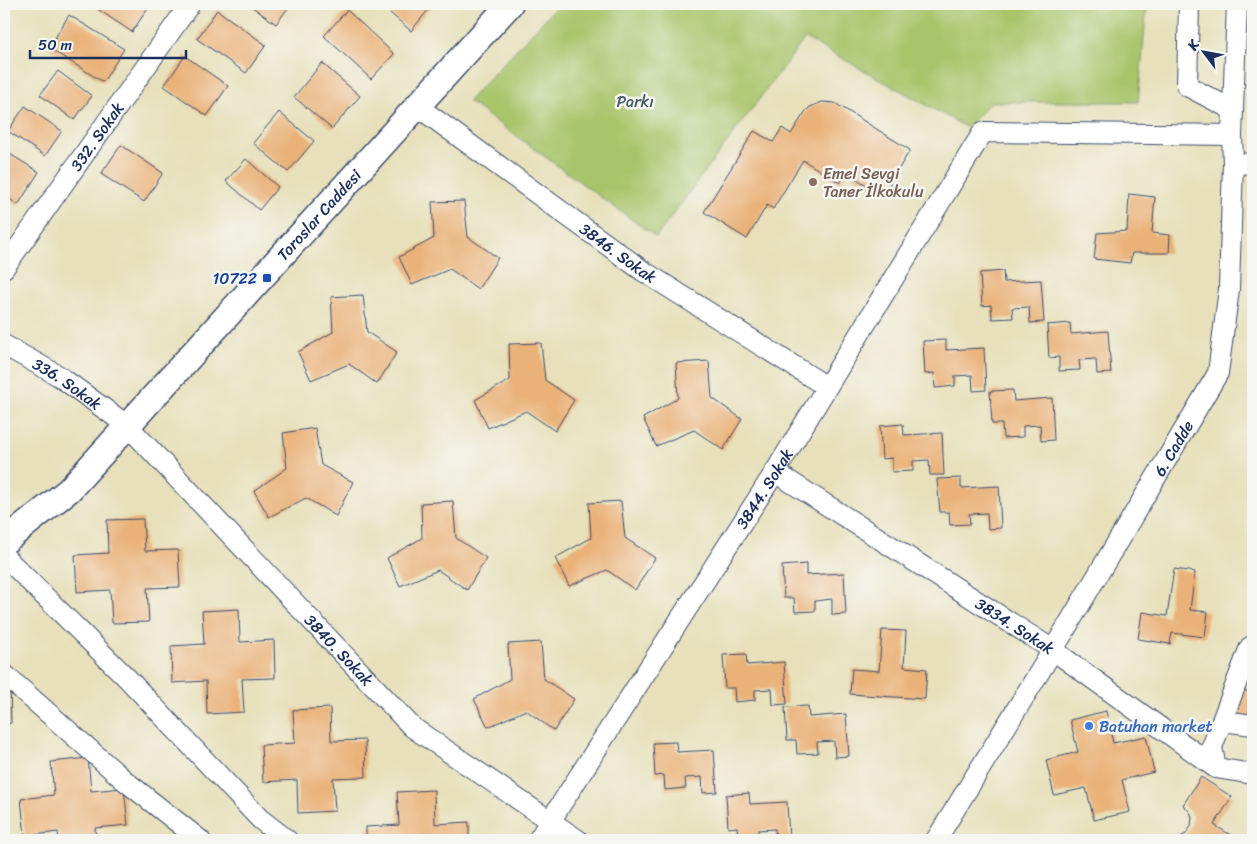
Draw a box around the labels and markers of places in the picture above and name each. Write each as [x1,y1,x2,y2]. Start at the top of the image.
place label: Emel Sevgi Taner İlkokulu [823,159,924,206]
marker: Emel Sevgi Taner İlkokulu [807,176,819,188]
place label: 10722 [212,264,257,293]
marker: 10722 [261,272,273,284]
place label: Batuhan market [1099,712,1213,741]
marker: Batuhan market [1083,720,1095,732]

